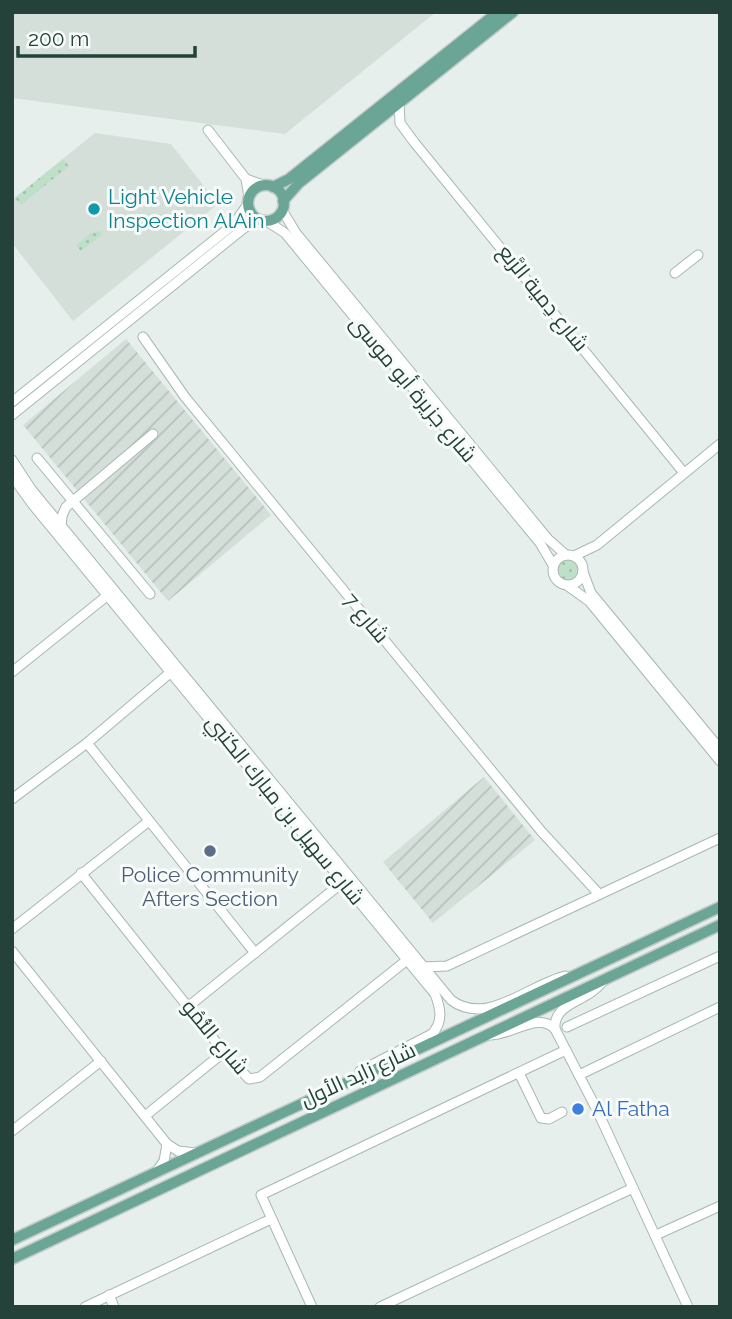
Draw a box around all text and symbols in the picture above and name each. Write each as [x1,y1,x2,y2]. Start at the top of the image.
scale bar [18,14,194,58]
text: 200 m [28,26,89,51]
place label: Light Vehicle Inspection AlAin [108,184,264,233]
marker: Light Vehicle Inspection AlAin [86,201,102,217]
street label: شارع دِمية الرَّبع [491,239,594,357]
street label: شارع جزيرة أبو موسى [343,310,482,468]
street label: شارع 7 [337,588,394,649]
street label: شارع سهيل بن مبارك الكتبي [198,710,370,912]
marker: Police Community Afters Section [202,843,218,859]
place label: Police Community Afters Section [121,862,299,911]
street label: شارع النُّمُو [175,994,254,1080]
street label: شارع زايد الأول [296,1037,420,1114]
place label: Al Fatha [592,1096,670,1121]
marker: Al Fatha [570,1101,586,1117]

